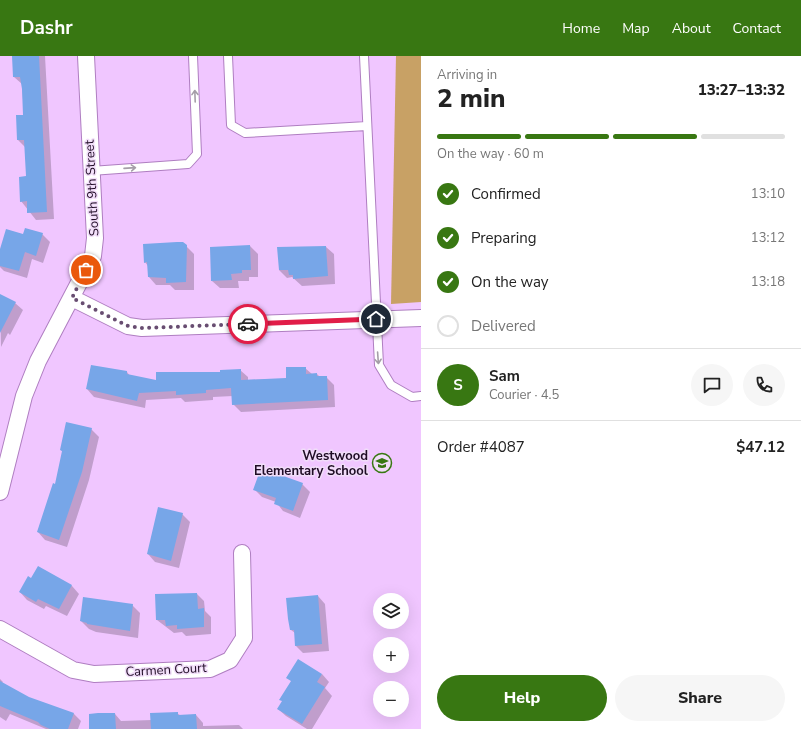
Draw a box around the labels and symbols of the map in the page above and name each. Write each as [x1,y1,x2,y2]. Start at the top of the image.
one-way arrow [191,90,199,103]
street label: South 9th Street [80,139,104,237]
one-way arrow [123,165,136,172]
pin [69,253,103,287]
pin [359,302,393,336]
courier [228,304,268,344]
one-way arrow [375,351,382,364]
place label: Westwood Elementary School [254,447,369,480]
school or university icon: Westwood Elementary School [371,452,393,474]
street label: Carmen Court [125,659,207,681]

